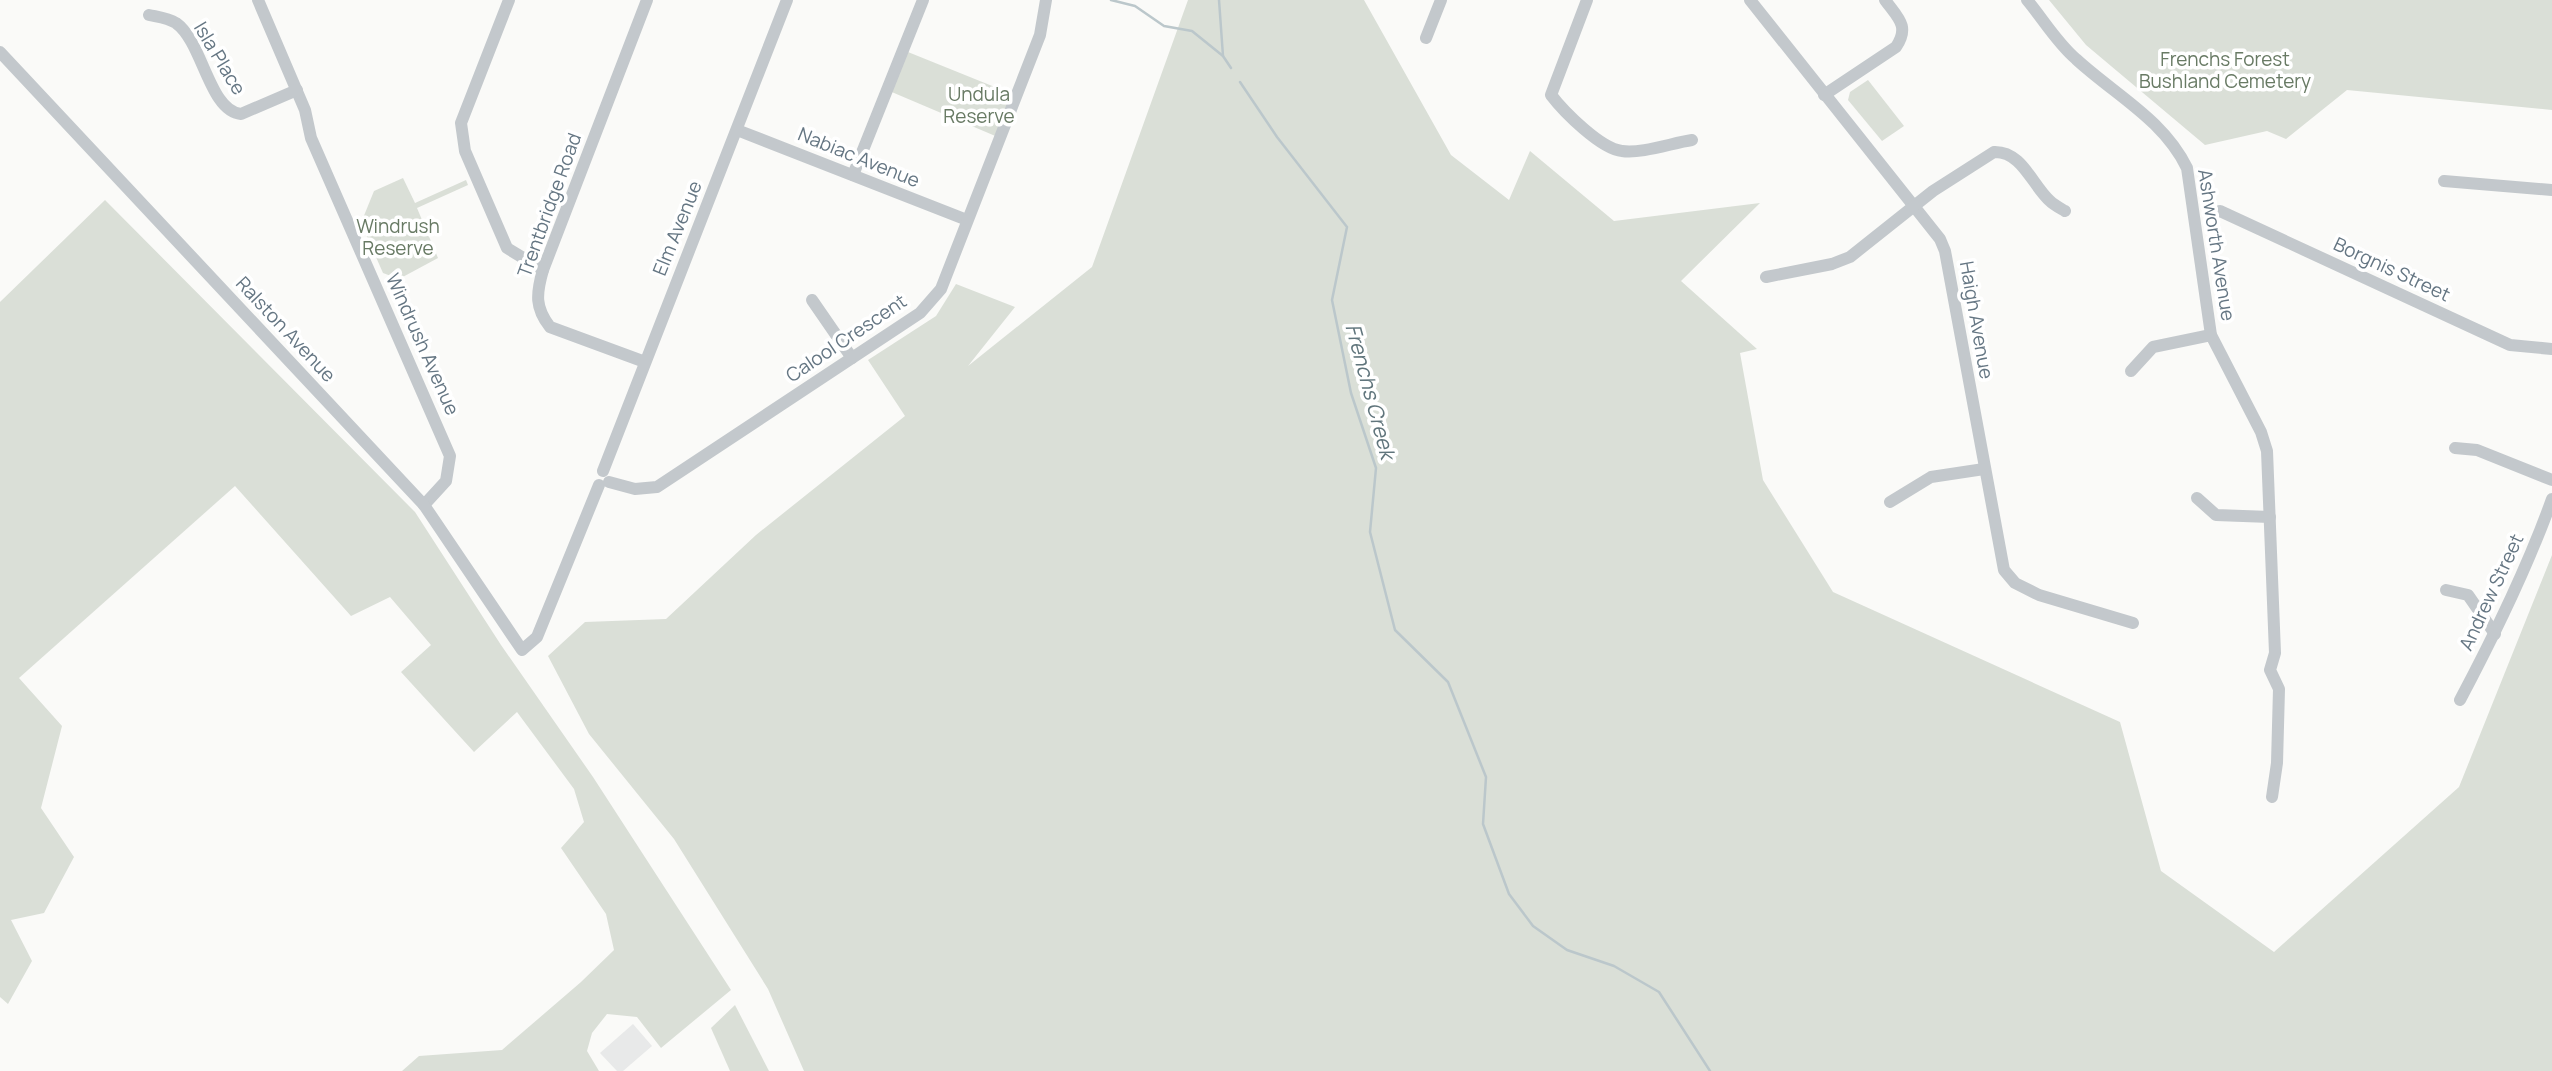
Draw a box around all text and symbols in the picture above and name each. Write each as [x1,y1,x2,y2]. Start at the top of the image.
street label: Isla Place [188,17,252,99]
park label: Frenchs Forest Bushland Cemetery [2139,46,2311,94]
park label: Undula Reserve [943,81,1015,129]
street label: Nabiac Avenue [794,121,924,193]
street label: Trentbridge Road [511,129,587,281]
street label: Ashworth Avenue [2192,167,2242,323]
street label: Elm Avenue [646,177,708,279]
park label: Windrush Reserve [356,213,440,261]
street label: Borgnis Street [2329,231,2455,307]
street label: Haigh Avenue [1954,259,2000,381]
street label: Windrush Avenue [380,269,466,419]
street label: Ralston Avenue [230,271,342,387]
street label: Calool Crescent [780,288,912,388]
water label: Frenchs Creek [1339,320,1403,464]
street label: Andrew Street [2453,529,2529,655]

